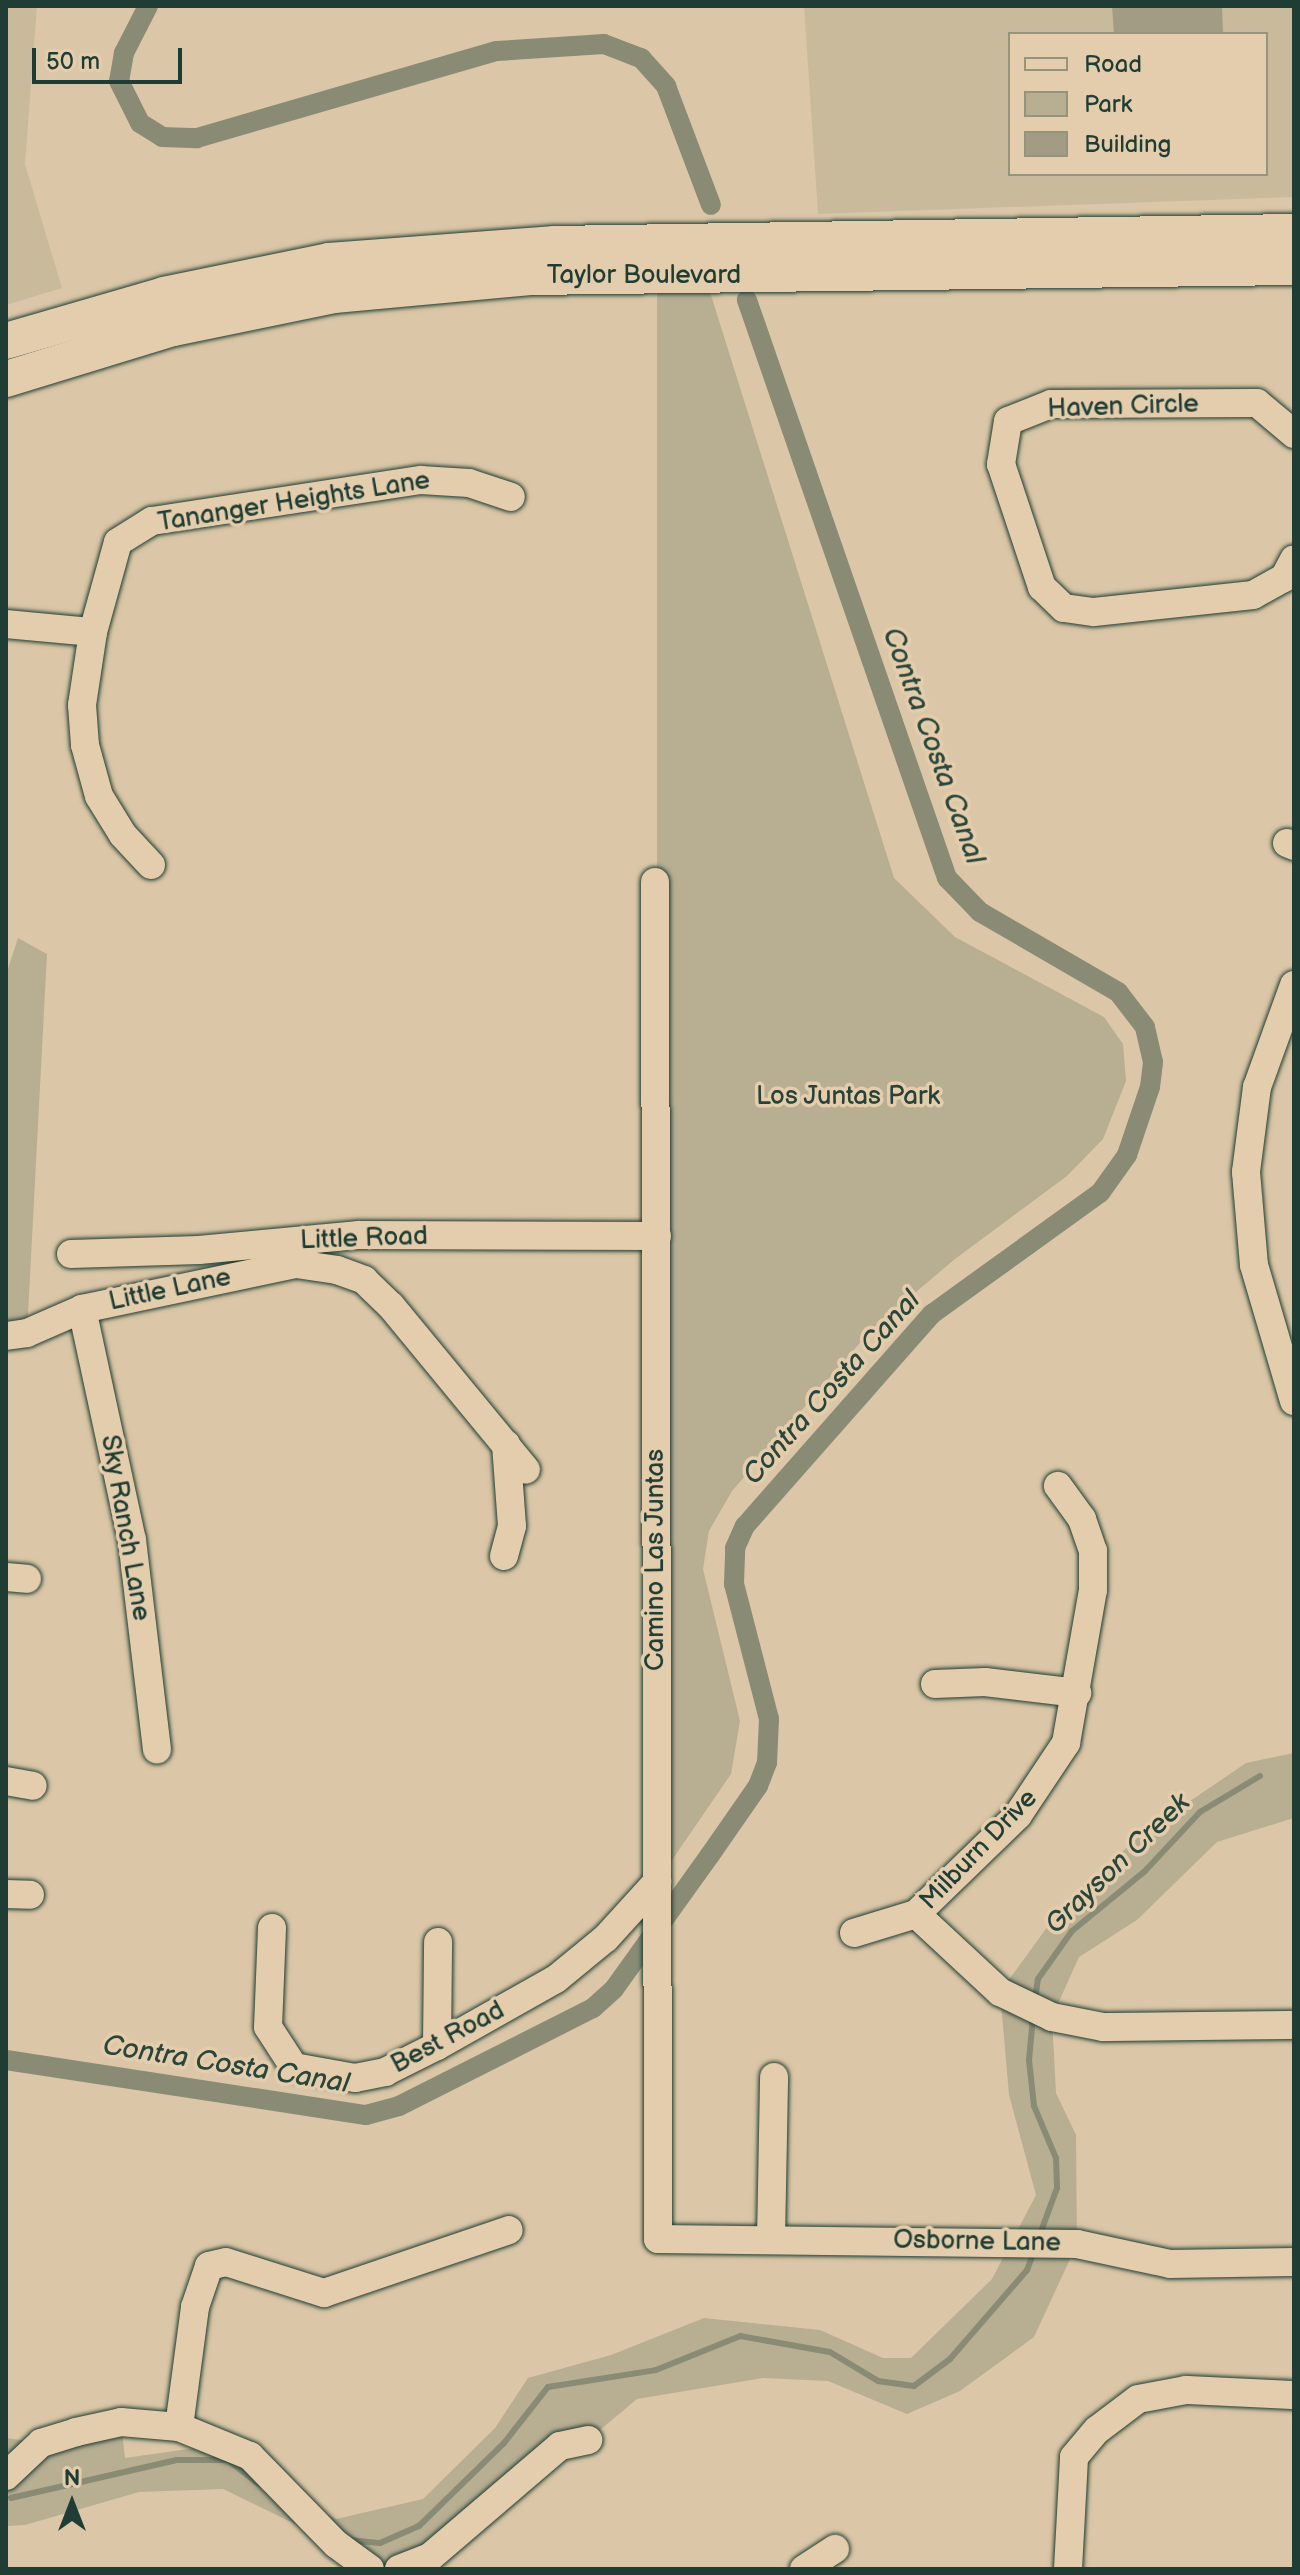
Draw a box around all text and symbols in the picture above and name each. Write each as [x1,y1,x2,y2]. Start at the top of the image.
scale bar [36,32,186,82]
legend [1008,32,1268,176]
text: 50 m [46,47,100,76]
text: Road [1084,50,1142,79]
text: Park [1084,90,1132,119]
text: Building [1084,130,1171,159]
street label: Taylor Boulevard [547,260,741,292]
street label: Haven Circle [1047,389,1199,425]
street label: Tananger Heights Lane [156,465,432,539]
water label: Contra Costa Canal [875,623,991,869]
park label: Los Juntas Park [755,1081,941,1113]
street label: Little Road [300,1221,428,1257]
street label: Little Lane [106,1262,234,1318]
water label: Contra Costa Canal [736,1284,928,1492]
street label: Sky Ranch Lane [93,1432,157,1624]
street label: Camino Las Juntas [640,1448,672,1672]
street label: Milburn Drive [914,1783,1044,1917]
water label: Grayson Creek [1039,1786,1197,1942]
street label: Best Road [386,1995,510,2081]
water label: Contra Costa Canal [100,2029,352,2101]
street label: Osborne Lane [893,2225,1061,2259]
north arrow [32,2463,112,2543]
text: N [64,2465,80,2492]

